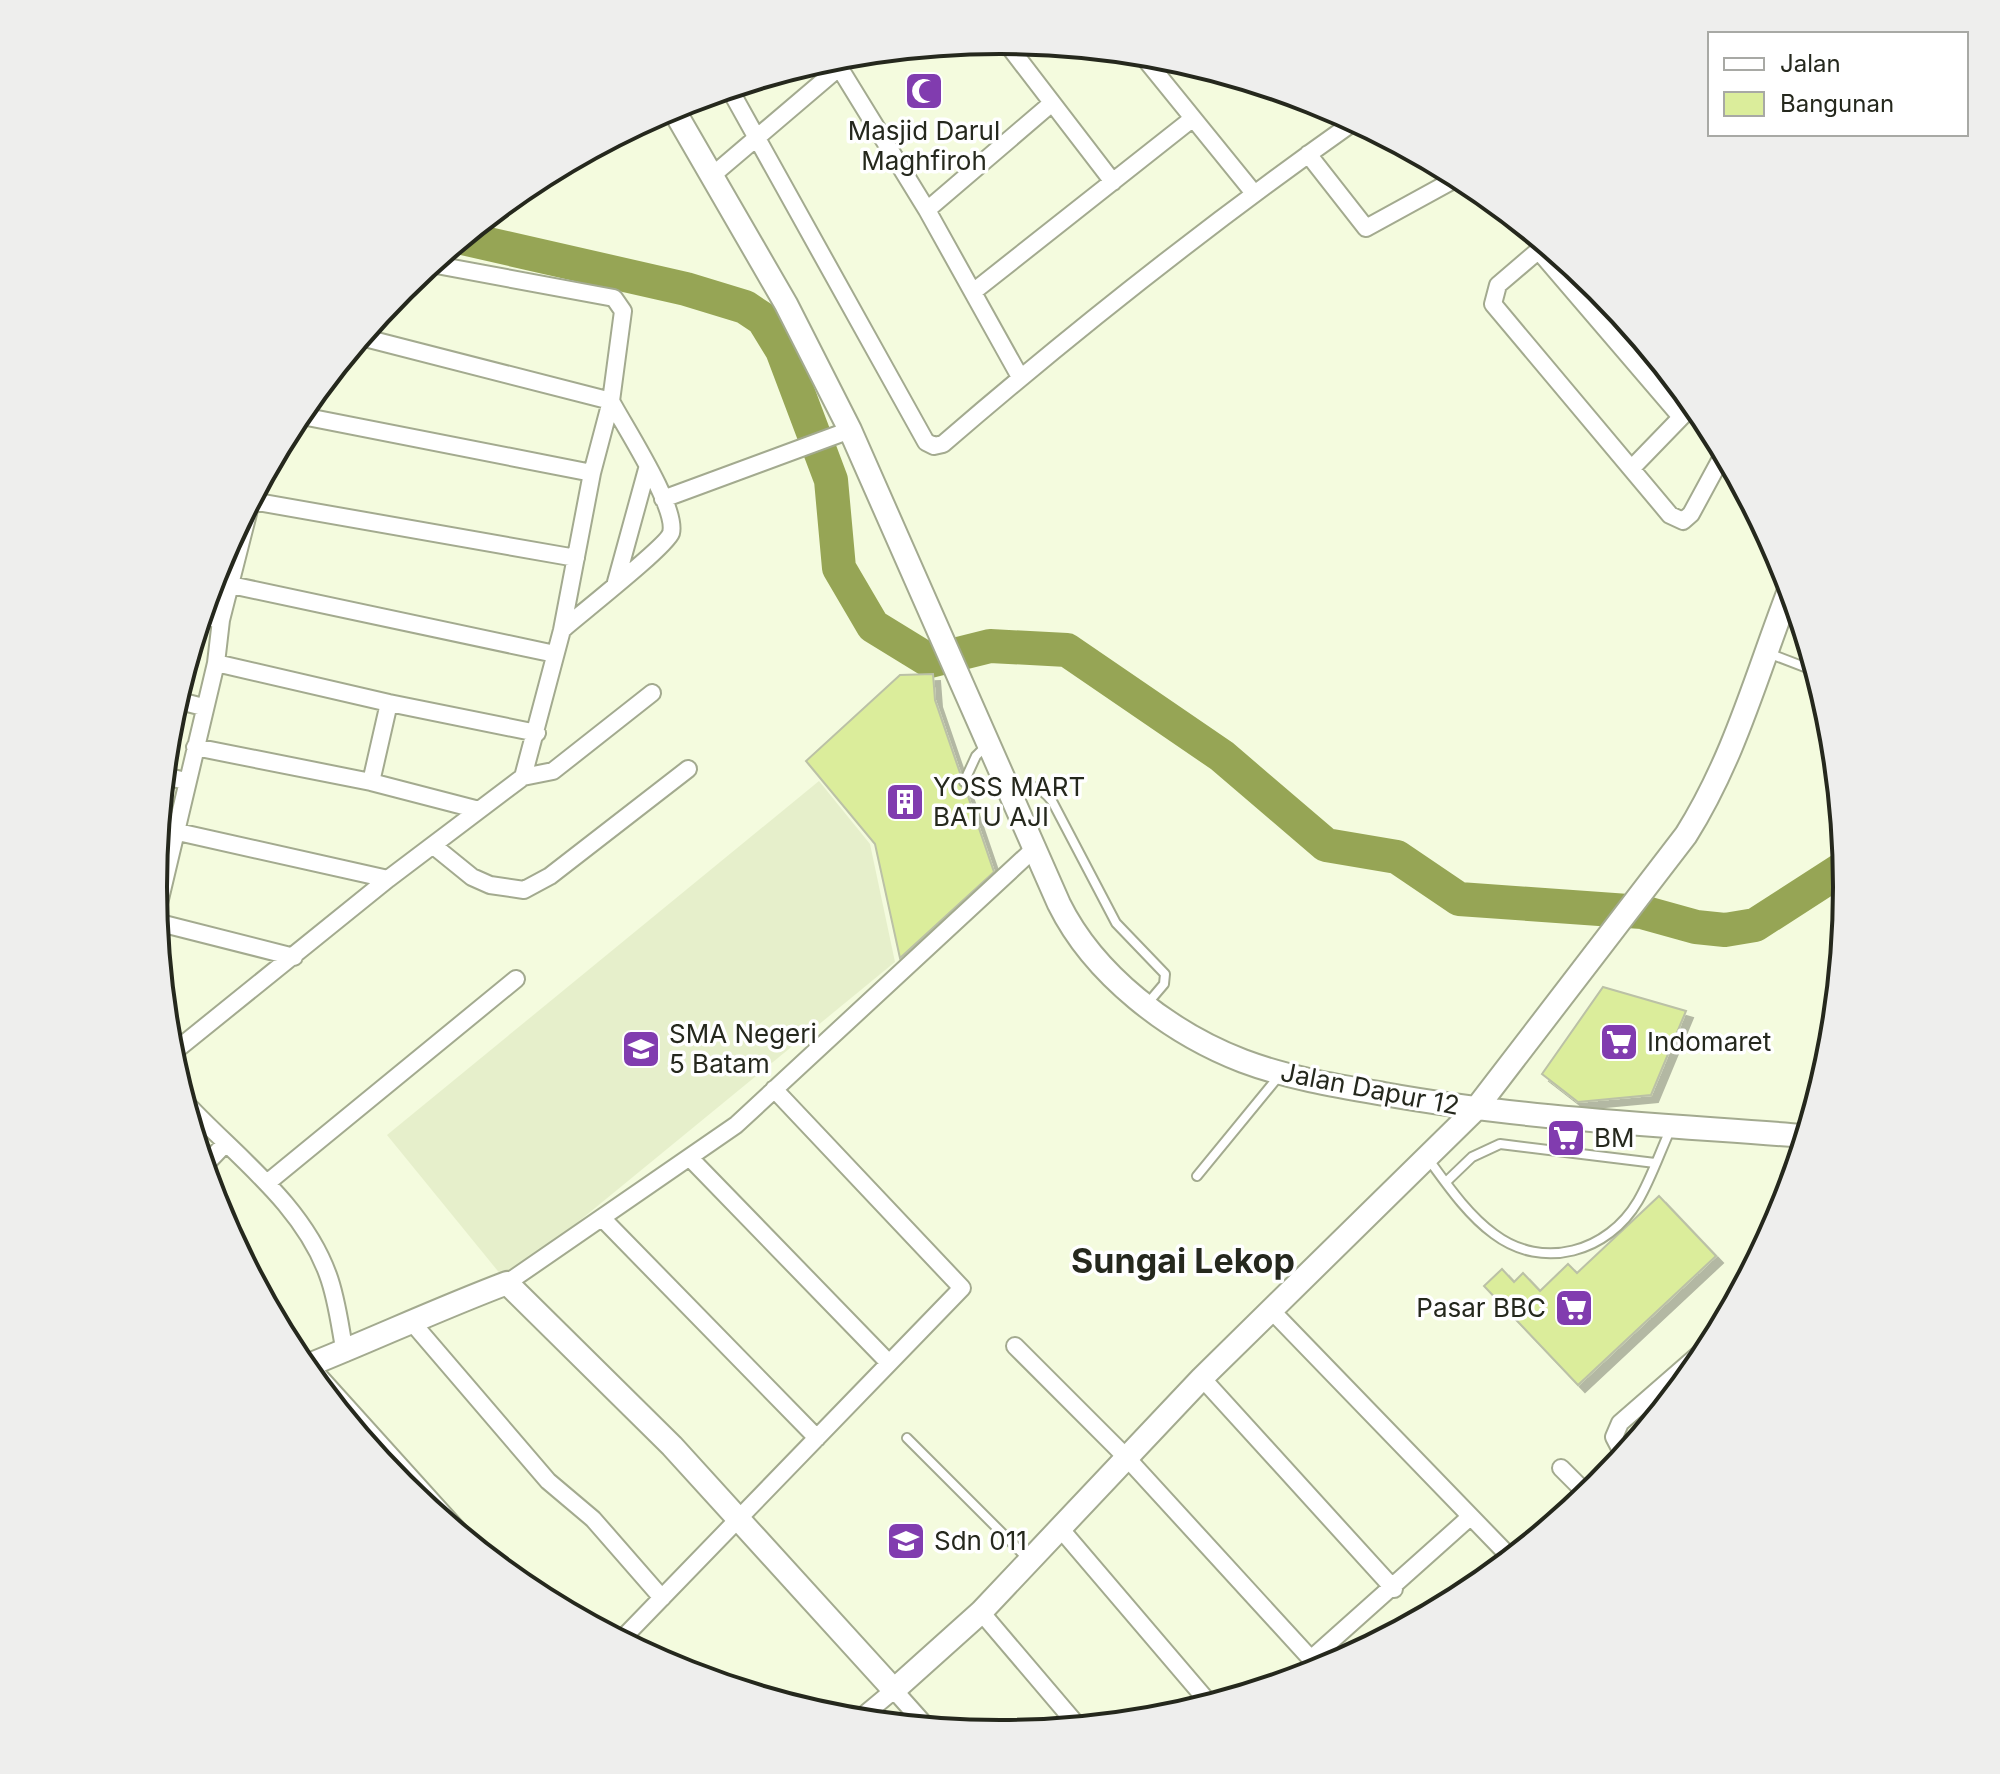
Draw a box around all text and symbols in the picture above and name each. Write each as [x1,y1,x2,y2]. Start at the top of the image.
legend [1708,32,1968,136]
text: Jalan [1780,49,1841,78]
mosque icon: Masjid Darul Maghfiroh [903,70,945,112]
text: Bangunan [1780,89,1894,118]
place label: Masjid Darul Maghfiroh [848,115,1000,176]
place label: YOSS MART BATU AJI [933,771,1085,832]
building icon: YOSS MART BATU AJI [884,781,926,823]
place label: SMA Negeri 5 Batam [669,1018,817,1079]
supermarket icon: Indomaret [1598,1021,1640,1063]
place label: Indomaret [1647,1026,1771,1057]
school or university icon: SMA Negeri 5 Batam [620,1028,662,1070]
street label: Jalan Dapur 12 [1278,1056,1462,1121]
supermarket icon: BM [1545,1117,1587,1159]
place label: BM [1594,1122,1635,1153]
district label: Sungai Lekop [1071,1240,1295,1281]
supermarket icon: Pasar BBC [1553,1287,1595,1329]
place label: Pasar BBC [1416,1292,1546,1323]
school or university icon: Sdn 011 [885,1520,927,1562]
place label: Sdn 011 [934,1525,1027,1556]

